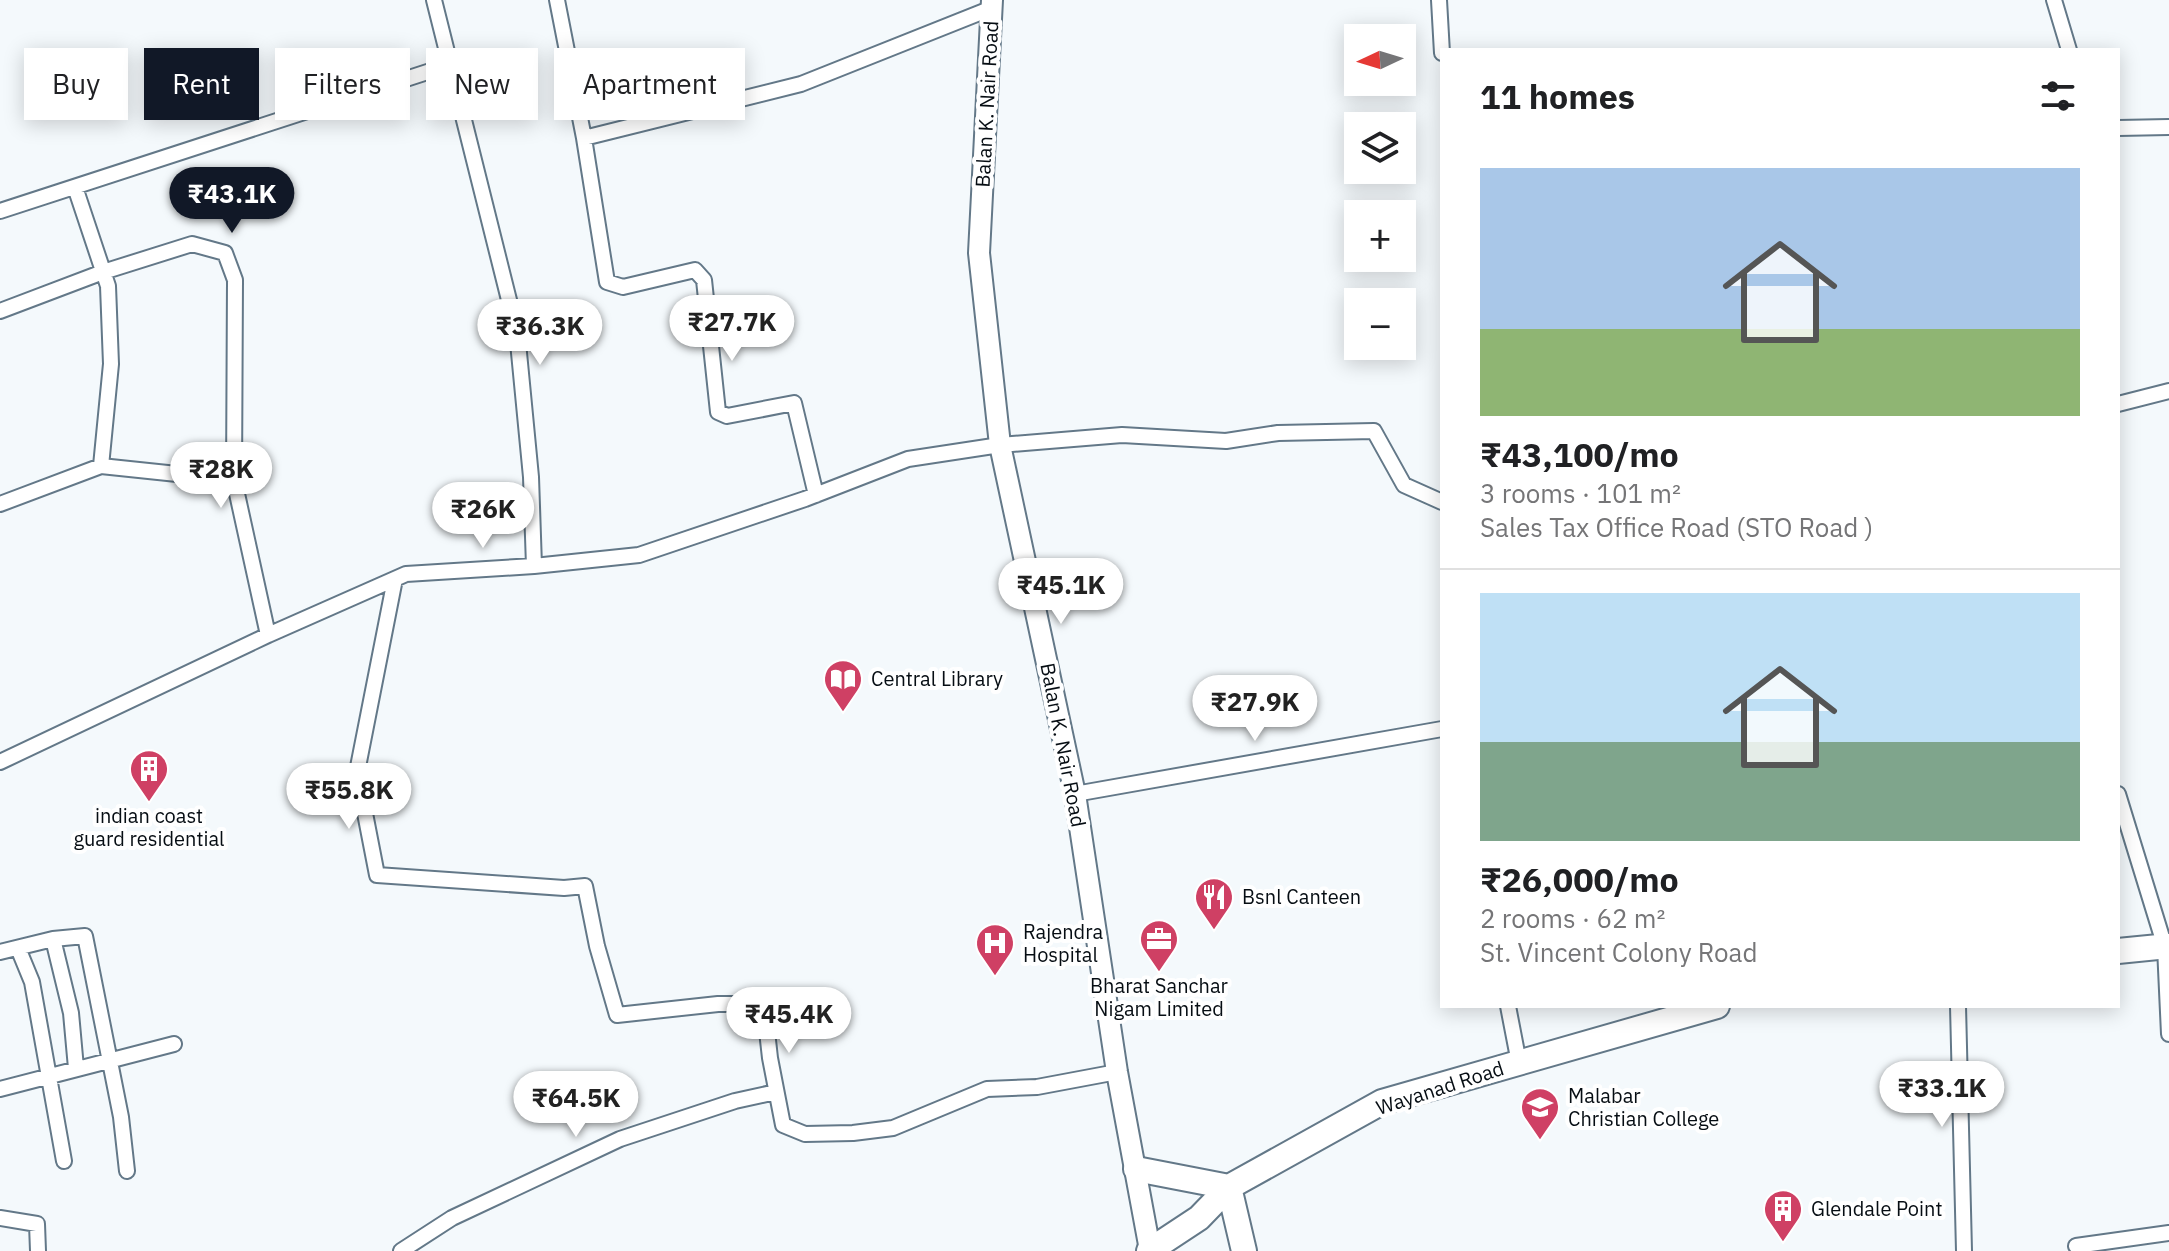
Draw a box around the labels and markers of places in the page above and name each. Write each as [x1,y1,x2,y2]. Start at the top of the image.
pin: ₹43.1K [167,167,297,235]
pin: ₹27.7K [667,295,797,363]
pin: ₹36.3K [475,299,605,367]
pin: ₹28K [174,442,268,510]
pin: ₹26K [436,482,530,550]
pin: ₹45.1K [996,558,1126,626]
library icon: Central Library [822,658,864,713]
place label: Central Library [871,665,1003,692]
pin: ₹27.9K [1190,675,1320,743]
building icon: indian coast guard residential [128,748,170,803]
pin: ₹55.8K [284,763,414,831]
place label: indian coast guard residential [73,802,225,852]
restaurant icon: Bsnl Canteen [1193,876,1235,931]
place label: Bsnl Canteen [1242,883,1361,910]
place label: Rajendra Hospital [1023,918,1103,968]
office icon: Bharat Sanchar Nigam Limited [1138,918,1180,973]
hospital icon: Rajendra Hospital [974,922,1016,977]
place label: Bharat Sanchar Nigam Limited [1090,972,1228,1022]
pin: ₹45.4K [724,987,854,1055]
pin: ₹33.1K [1877,1061,2007,1129]
pin: ₹64.5K [511,1071,641,1139]
place label: Malabar Christian College [1568,1082,1719,1132]
school or university icon: Malabar Christian College [1519,1086,1561,1141]
building icon: Glendale Point [1762,1188,1804,1243]
place label: Glendale Point [1811,1195,1942,1222]

